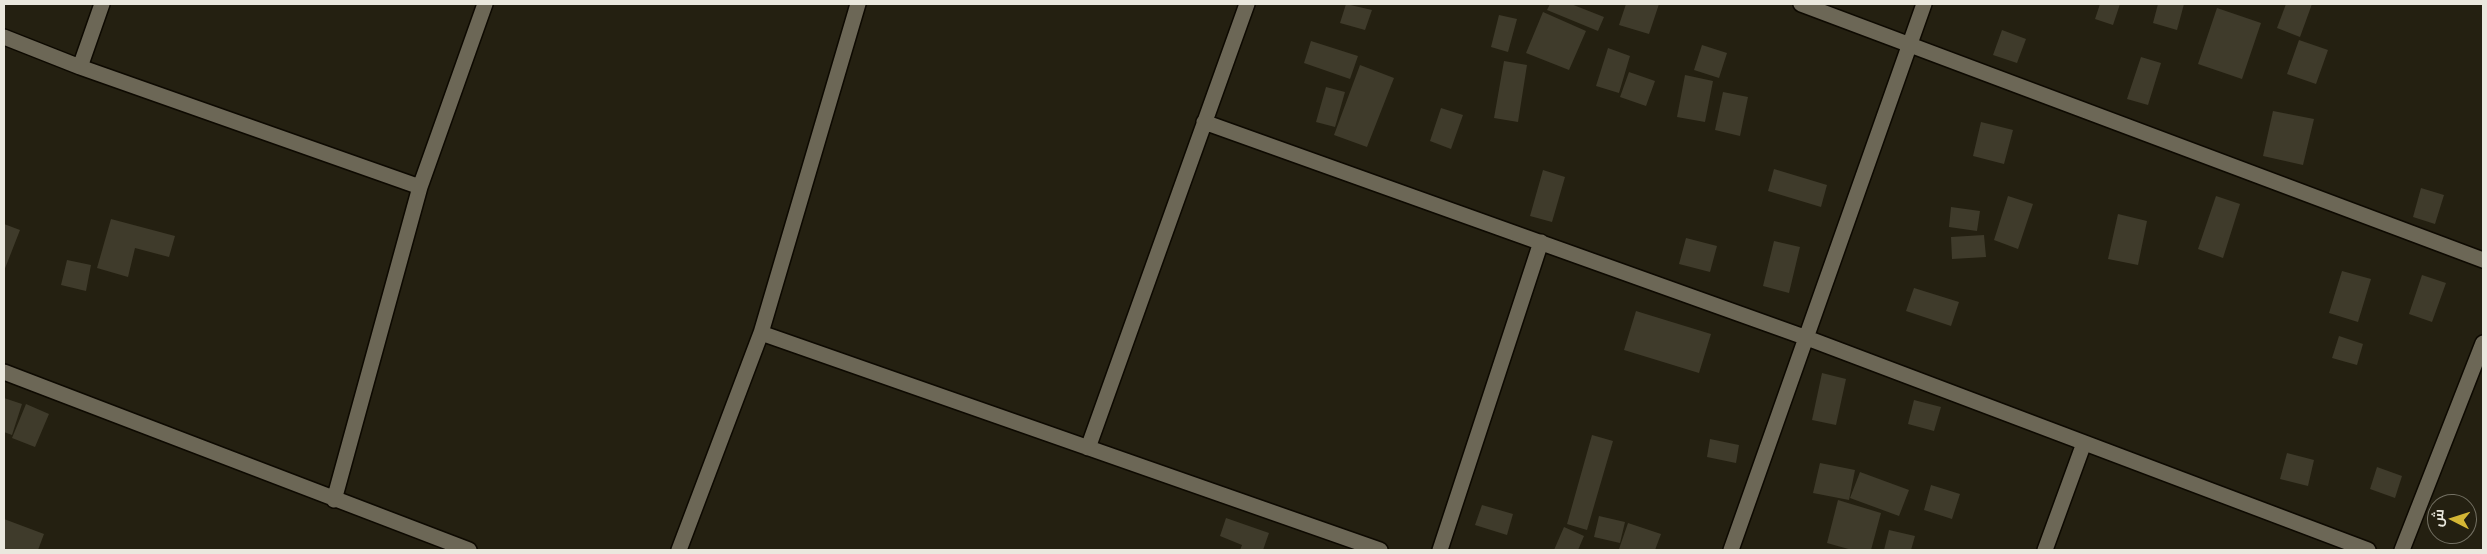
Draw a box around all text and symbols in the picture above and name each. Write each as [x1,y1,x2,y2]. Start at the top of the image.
north arrow [2427,494,2477,544]
text: ش [2428,508,2448,528]

